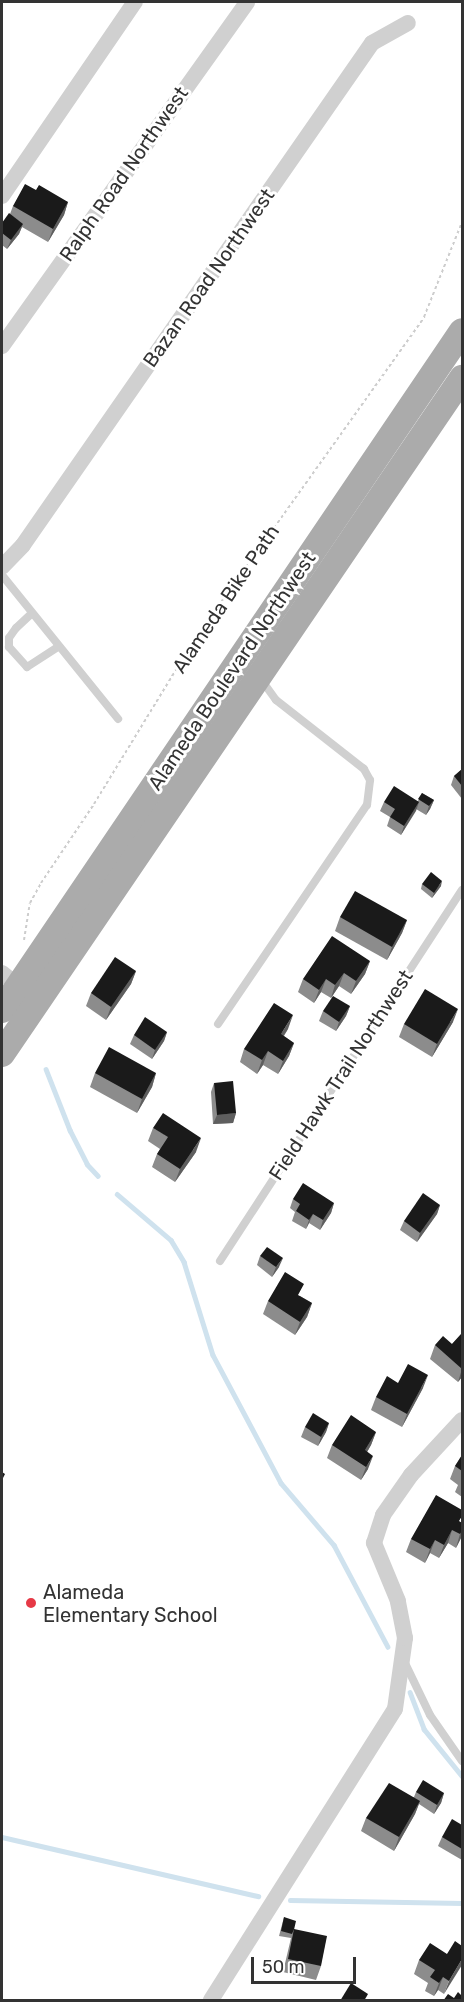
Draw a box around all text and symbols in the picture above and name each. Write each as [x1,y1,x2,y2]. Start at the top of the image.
street label: Ralph Road Northwest [54,82,194,266]
street label: Bazan Road Northwest [138,184,280,372]
street label: Alameda Bike Path [167,520,285,678]
street label: Alameda Boulevard Northwest [143,547,321,795]
street label: Field Hawk Trail Northwest [264,965,418,1185]
place label: Alameda Elementary School [43,1580,218,1627]
marker: Alameda Elementary School [24,1596,38,1610]
scale bar [254,1945,359,1983]
text: 50 m [262,1956,305,1978]

